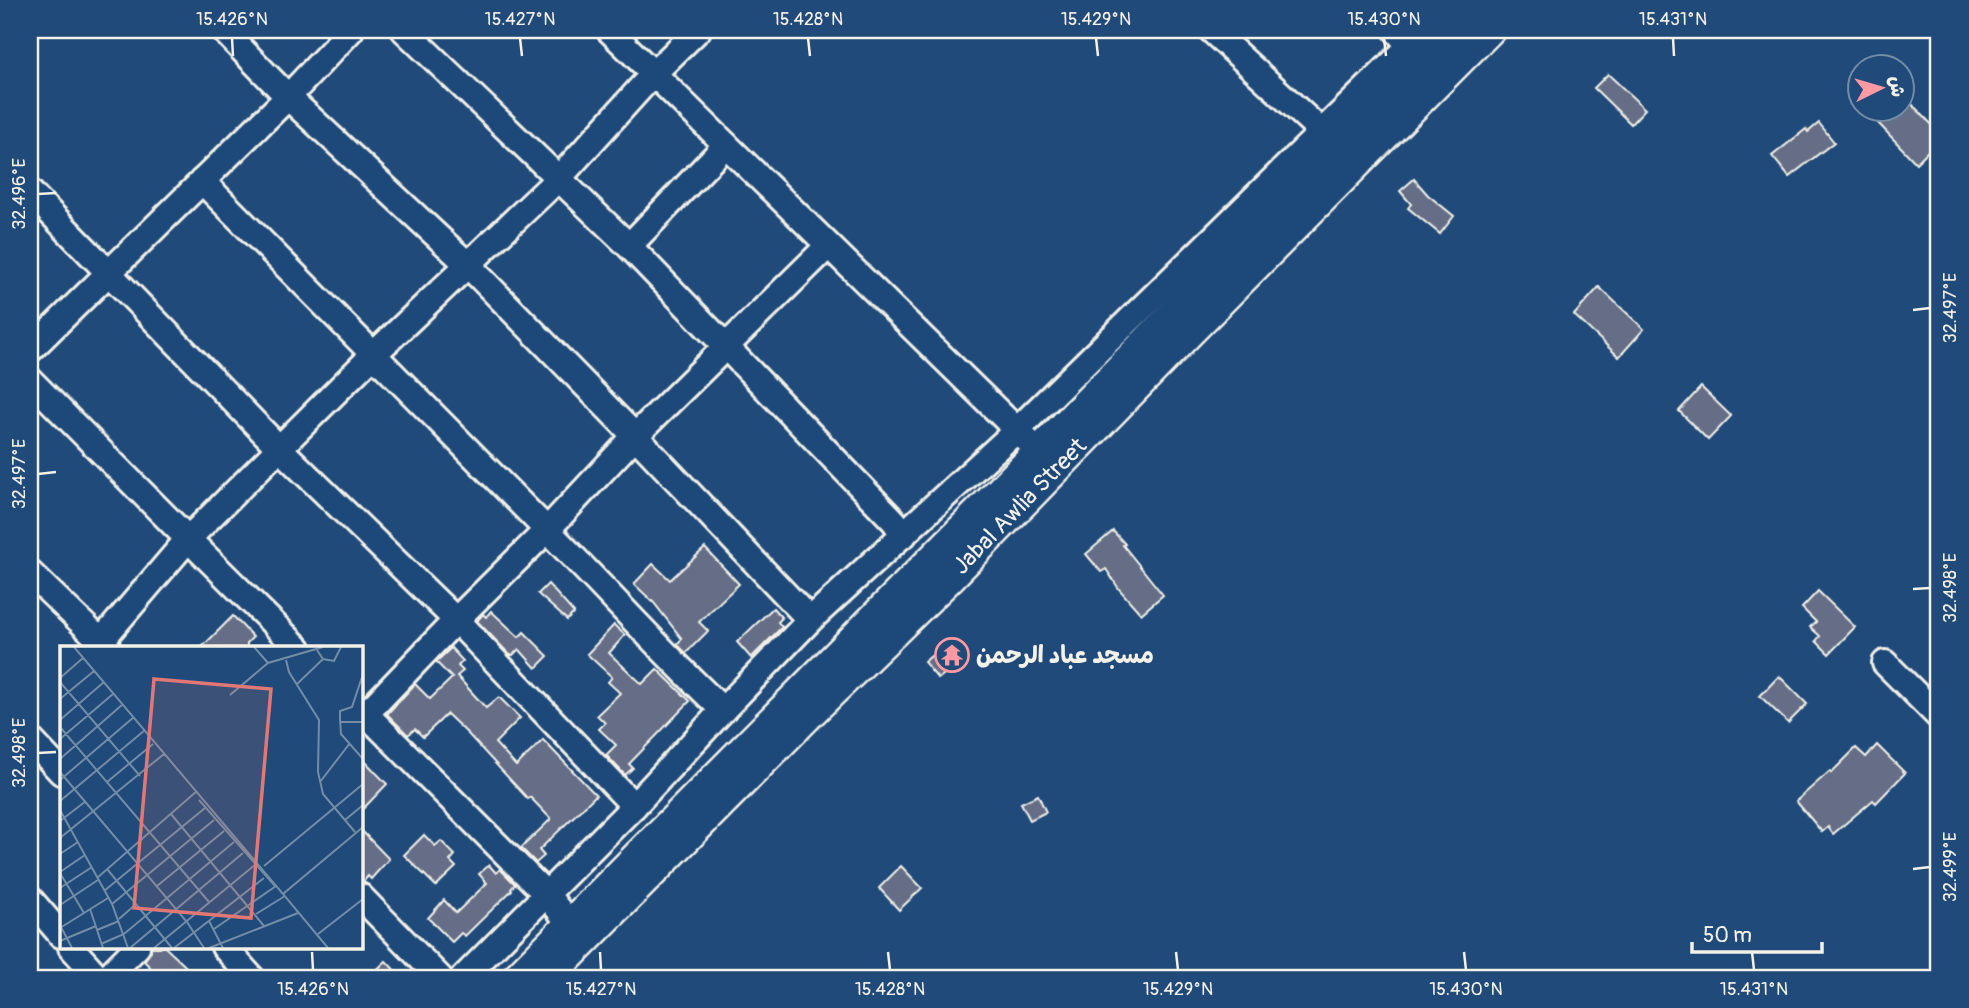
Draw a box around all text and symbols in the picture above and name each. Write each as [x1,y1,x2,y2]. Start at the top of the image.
text: 15.426°N [196,8,268,31]
text: 15.427°N [485,8,555,31]
text: 15.428°N [773,8,843,31]
text: 15.429°N [1061,8,1131,31]
text: 15.430°N [1347,8,1421,31]
text: 15.431°N [1639,8,1707,31]
north arrow [1846,52,1916,122]
text: ش [1884,75,1910,98]
text: 32.496°E [8,158,31,230]
text: 32.497°E [1939,273,1962,343]
street label: Jabal Awlia Street [946,431,1093,580]
text: 32.497°E [8,439,31,509]
text: 32.498°E [1939,553,1962,623]
temple icon: مسجد عباد الرحمن [933,636,971,674]
place label: مسجد عباد الرحمن [976,641,1154,670]
inset map [60,646,362,948]
text: 32.498°E [8,718,31,788]
text: 32.499°E [1939,832,1962,902]
scale bar [1692,910,1822,954]
text: 50 m [1703,922,1752,949]
text: 15.426°N [277,978,349,1001]
text: 15.427°N [566,978,636,1001]
text: 15.428°N [855,978,925,1001]
text: 15.429°N [1143,978,1213,1001]
text: 15.430°N [1429,978,1503,1001]
text: 15.431°N [1720,978,1788,1001]

